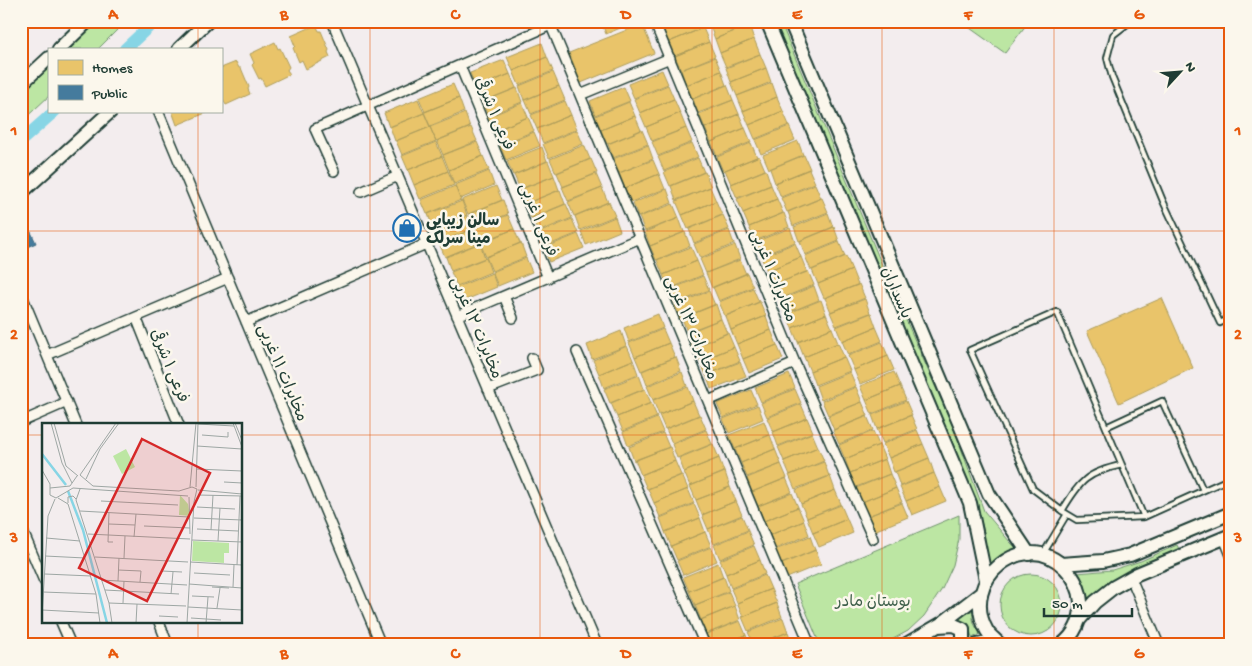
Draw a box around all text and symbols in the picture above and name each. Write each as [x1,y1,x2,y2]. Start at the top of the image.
text: A [107,7,119,26]
text: B [279,7,289,26]
text: C [450,7,461,26]
text: D [619,7,632,26]
text: E [792,7,803,26]
text: F [963,7,974,26]
text: G [1134,7,1145,26]
legend [48,48,222,112]
north arrow [1154,48,1204,98]
text: Homes [92,60,133,78]
text: N [1180,60,1199,75]
street label: فرعی ۱ شرقی [469,73,520,154]
text: Public [91,86,128,104]
text: 1 [10,123,17,142]
text: 1 [1234,123,1241,142]
street label: فرعی ۱ غربی [513,181,560,260]
place label: سالن زیبایی مینا سرلک [426,212,499,250]
shop icon: سالن زیبایی مینا سرلک [392,213,422,243]
street label: مخابرات ۱ غربی [745,227,799,325]
street label: پاسداران [875,264,914,322]
street label: مخابرات ۱۳ غربی [659,273,720,383]
street label: مخابرات ۱۲ غربی [445,274,505,382]
street label: مخابرات ۱۱ غربی [252,322,310,425]
street label: فرعی ۱ شرقی [144,325,195,406]
text: 2 [10,327,18,346]
text: 2 [1234,327,1242,346]
inset map [42,423,242,624]
text: 3 [9,530,18,549]
text: 3 [1233,530,1242,549]
scale bar [1044,586,1132,618]
park label: بوستان مادر [833,594,911,613]
text: 50 m [1052,596,1083,614]
text: A [107,646,119,665]
text: B [279,646,289,665]
text: C [450,646,461,665]
text: D [619,646,632,665]
text: E [792,646,803,665]
text: F [963,646,974,665]
text: G [1134,646,1145,665]

